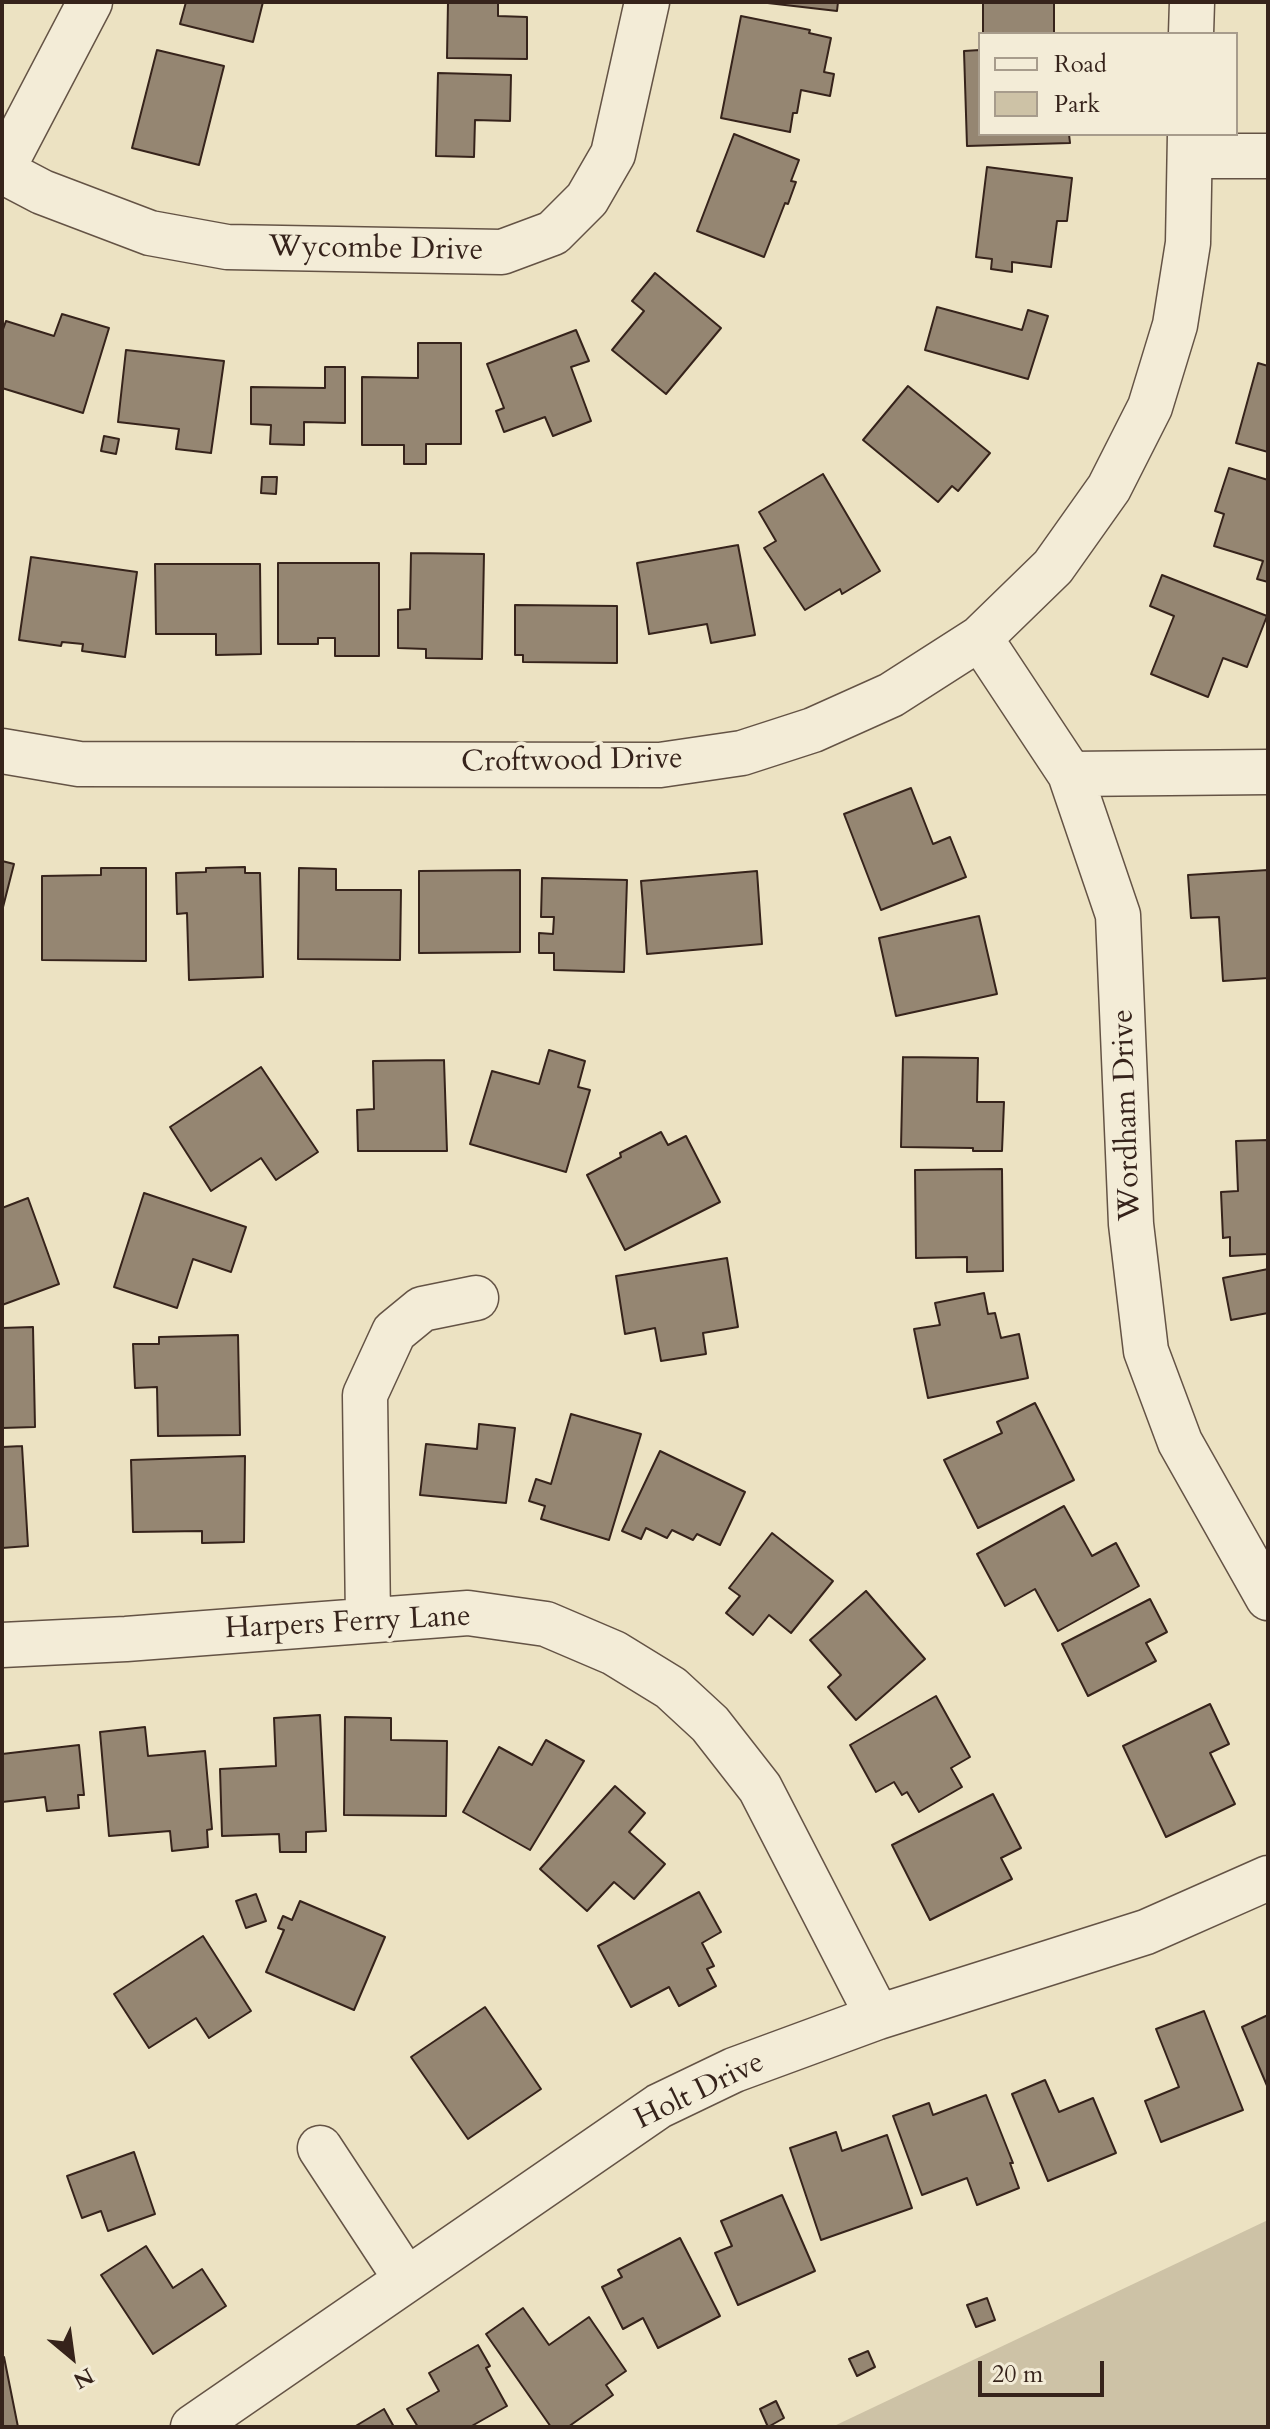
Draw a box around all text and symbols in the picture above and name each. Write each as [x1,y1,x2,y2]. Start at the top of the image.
legend [978,32,1238,136]
text: Road [1054,48,1107,81]
text: Park [1054,88,1100,121]
street label: Wycombe Drive [268,230,484,270]
street label: Croftwood Drive [461,742,683,782]
street label: Wordham Drive [1106,1009,1150,1221]
street label: Harpers Ferry Lane [224,1600,472,1648]
street label: Holt Drive [630,2045,770,2139]
north arrow [32,2317,112,2397]
scale bar [982,2345,1108,2395]
text: 20 m [992,2358,1043,2391]
text: N [68,2360,99,2396]

